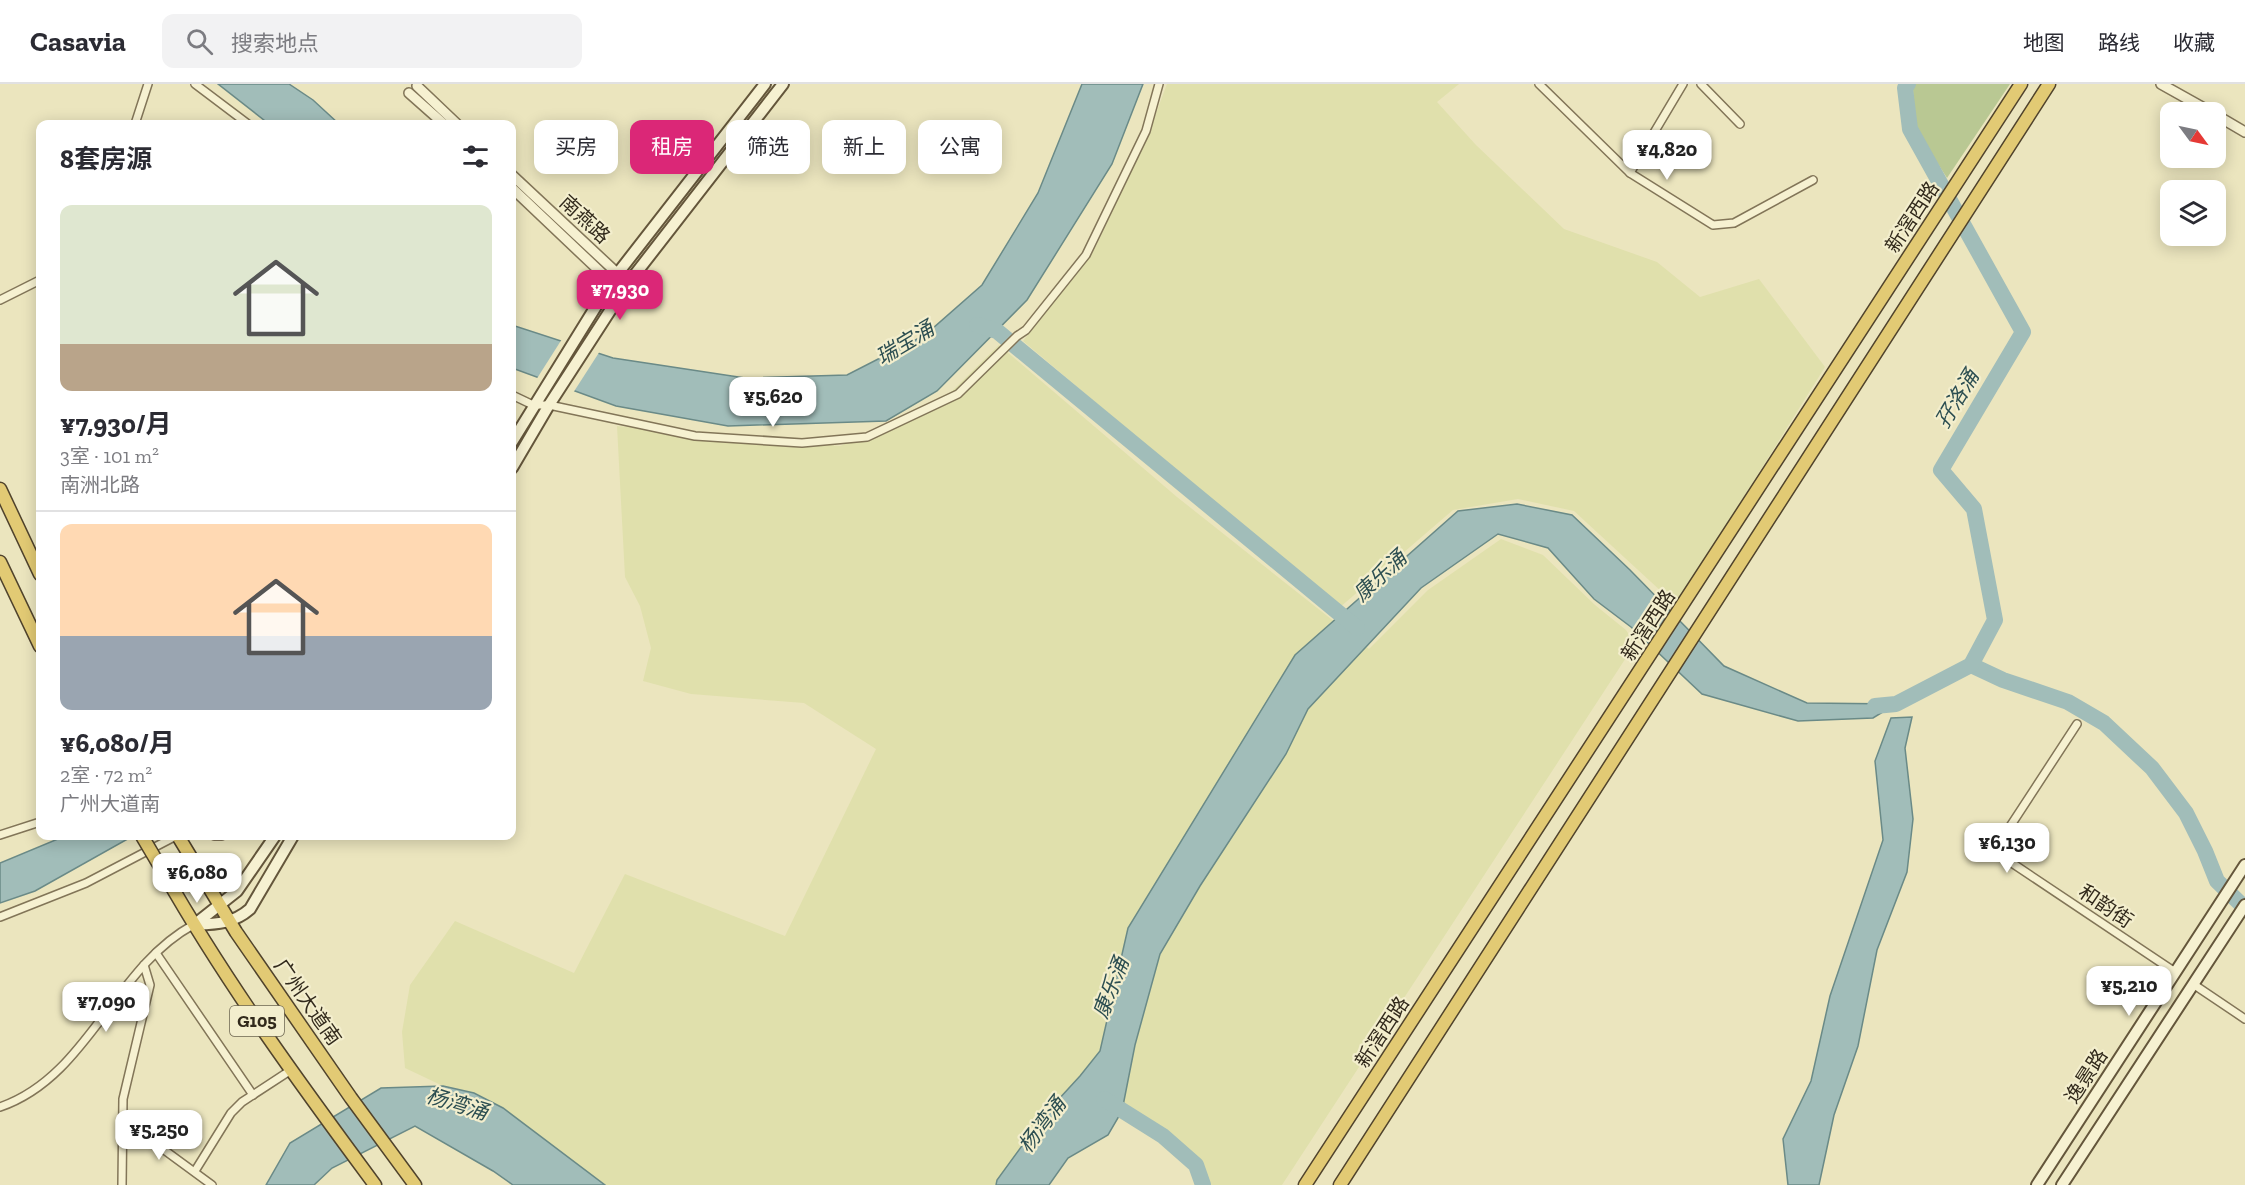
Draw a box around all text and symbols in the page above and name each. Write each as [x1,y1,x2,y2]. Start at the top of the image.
search box [162,14,582,68]
text: Casavia [30,25,126,58]
icon: search [183,25,216,58]
text: 搜索地点 [231,30,319,57]
text: 地图 [2023,30,2065,55]
text: 路线 [2098,30,2140,55]
text: 收藏 [2173,30,2215,55]
north arrow [2160,102,2226,168]
map controls [2160,102,2226,246]
chip: 买房 [534,120,618,174]
chip: 租房 [630,120,714,174]
chip: 筛选 [726,120,810,174]
chip: 新上 [822,120,906,174]
chip: 公寓 [918,120,1002,174]
pin: ¥4,820 [1618,130,1716,181]
text: ¥4,820 [1637,137,1697,161]
icon: filters [459,140,492,173]
text: 8套房源 [60,143,152,175]
street label: 新滘西路 [1880,177,1944,257]
button: layers [2160,180,2226,246]
street label: 南燕路 [555,190,615,248]
icon: home [222,244,330,352]
pin: ¥7,930 [571,270,669,321]
text: ¥7,930 [591,277,649,301]
water label: 瑞宝涌 [871,315,940,370]
water label: 孖洛涌 [1930,364,1985,432]
pin: ¥5,620 [724,377,822,428]
text: ¥5,620 [743,384,803,408]
text: ¥7,930/月 [60,408,171,440]
text: 3室 · 101 m² [60,444,159,468]
text: 南洲北路 [60,473,140,497]
water label: 康乐涌 [1348,544,1413,606]
icon: home [222,563,330,671]
street label: 新滘西路 [1616,585,1680,665]
text: ¥6,080/月 [60,727,175,759]
text: 2室 · 72 m² [60,763,152,787]
text: 广州大道南 [60,792,160,816]
pin: ¥6,130 [1958,823,2056,874]
text: ¥6,130 [1978,830,2036,854]
pin: ¥6,080 [148,853,246,904]
text: ¥6,080 [167,860,227,884]
street label: 和韵街 [2074,879,2138,933]
water label: 康乐涌 [1088,952,1134,1022]
street label: 广州大道南 [269,954,347,1050]
pin: ¥5,210 [2080,966,2178,1017]
text: ¥5,210 [2100,973,2158,997]
pin: ¥7,090 [57,982,155,1033]
text: ¥7,090 [76,989,136,1013]
street label: 新滘西路 [1350,992,1414,1072]
road number: G105 [230,1006,284,1036]
street label: 逸景路 [2060,1044,2112,1108]
water label: 杨湾涌 [423,1082,493,1125]
water label: 杨湾涌 [1013,1090,1072,1157]
pin: ¥5,250 [110,1110,208,1161]
text: ¥5,250 [129,1117,189,1141]

